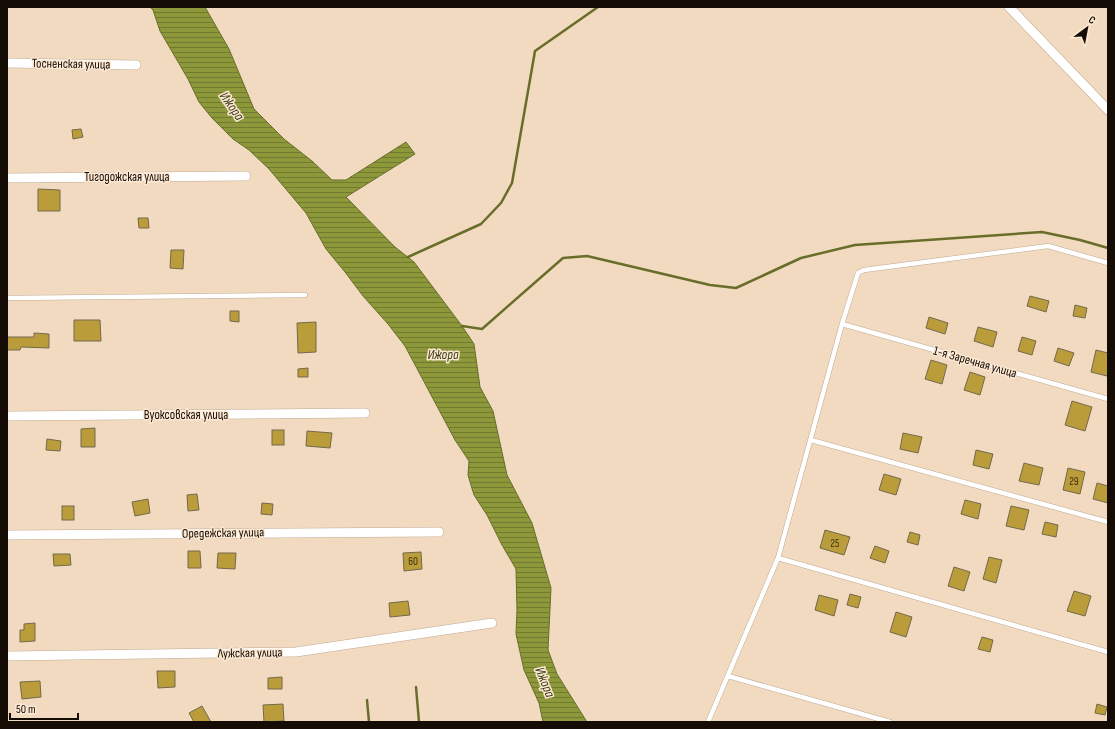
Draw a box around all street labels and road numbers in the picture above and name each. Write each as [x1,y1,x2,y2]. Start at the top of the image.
street label: Тосненская улица [32,55,110,73]
street label: Тигодожская улица [84,169,170,185]
street label: 1-я Заречная улица [931,342,1019,382]
street label: Вуоксовская улица [144,407,228,423]
street label: Оредежская улица [182,524,264,542]
street label: Лужская улица [216,644,283,662]

